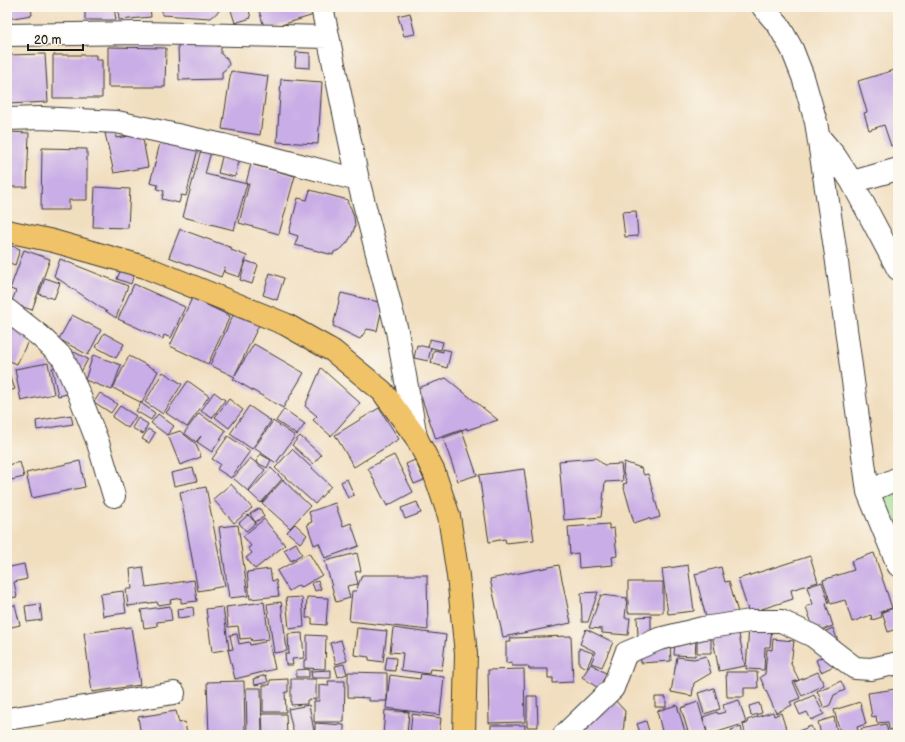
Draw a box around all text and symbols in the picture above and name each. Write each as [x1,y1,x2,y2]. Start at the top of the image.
scale bar [28,26,83,52]
text: 20 m [34,33,61,48]

